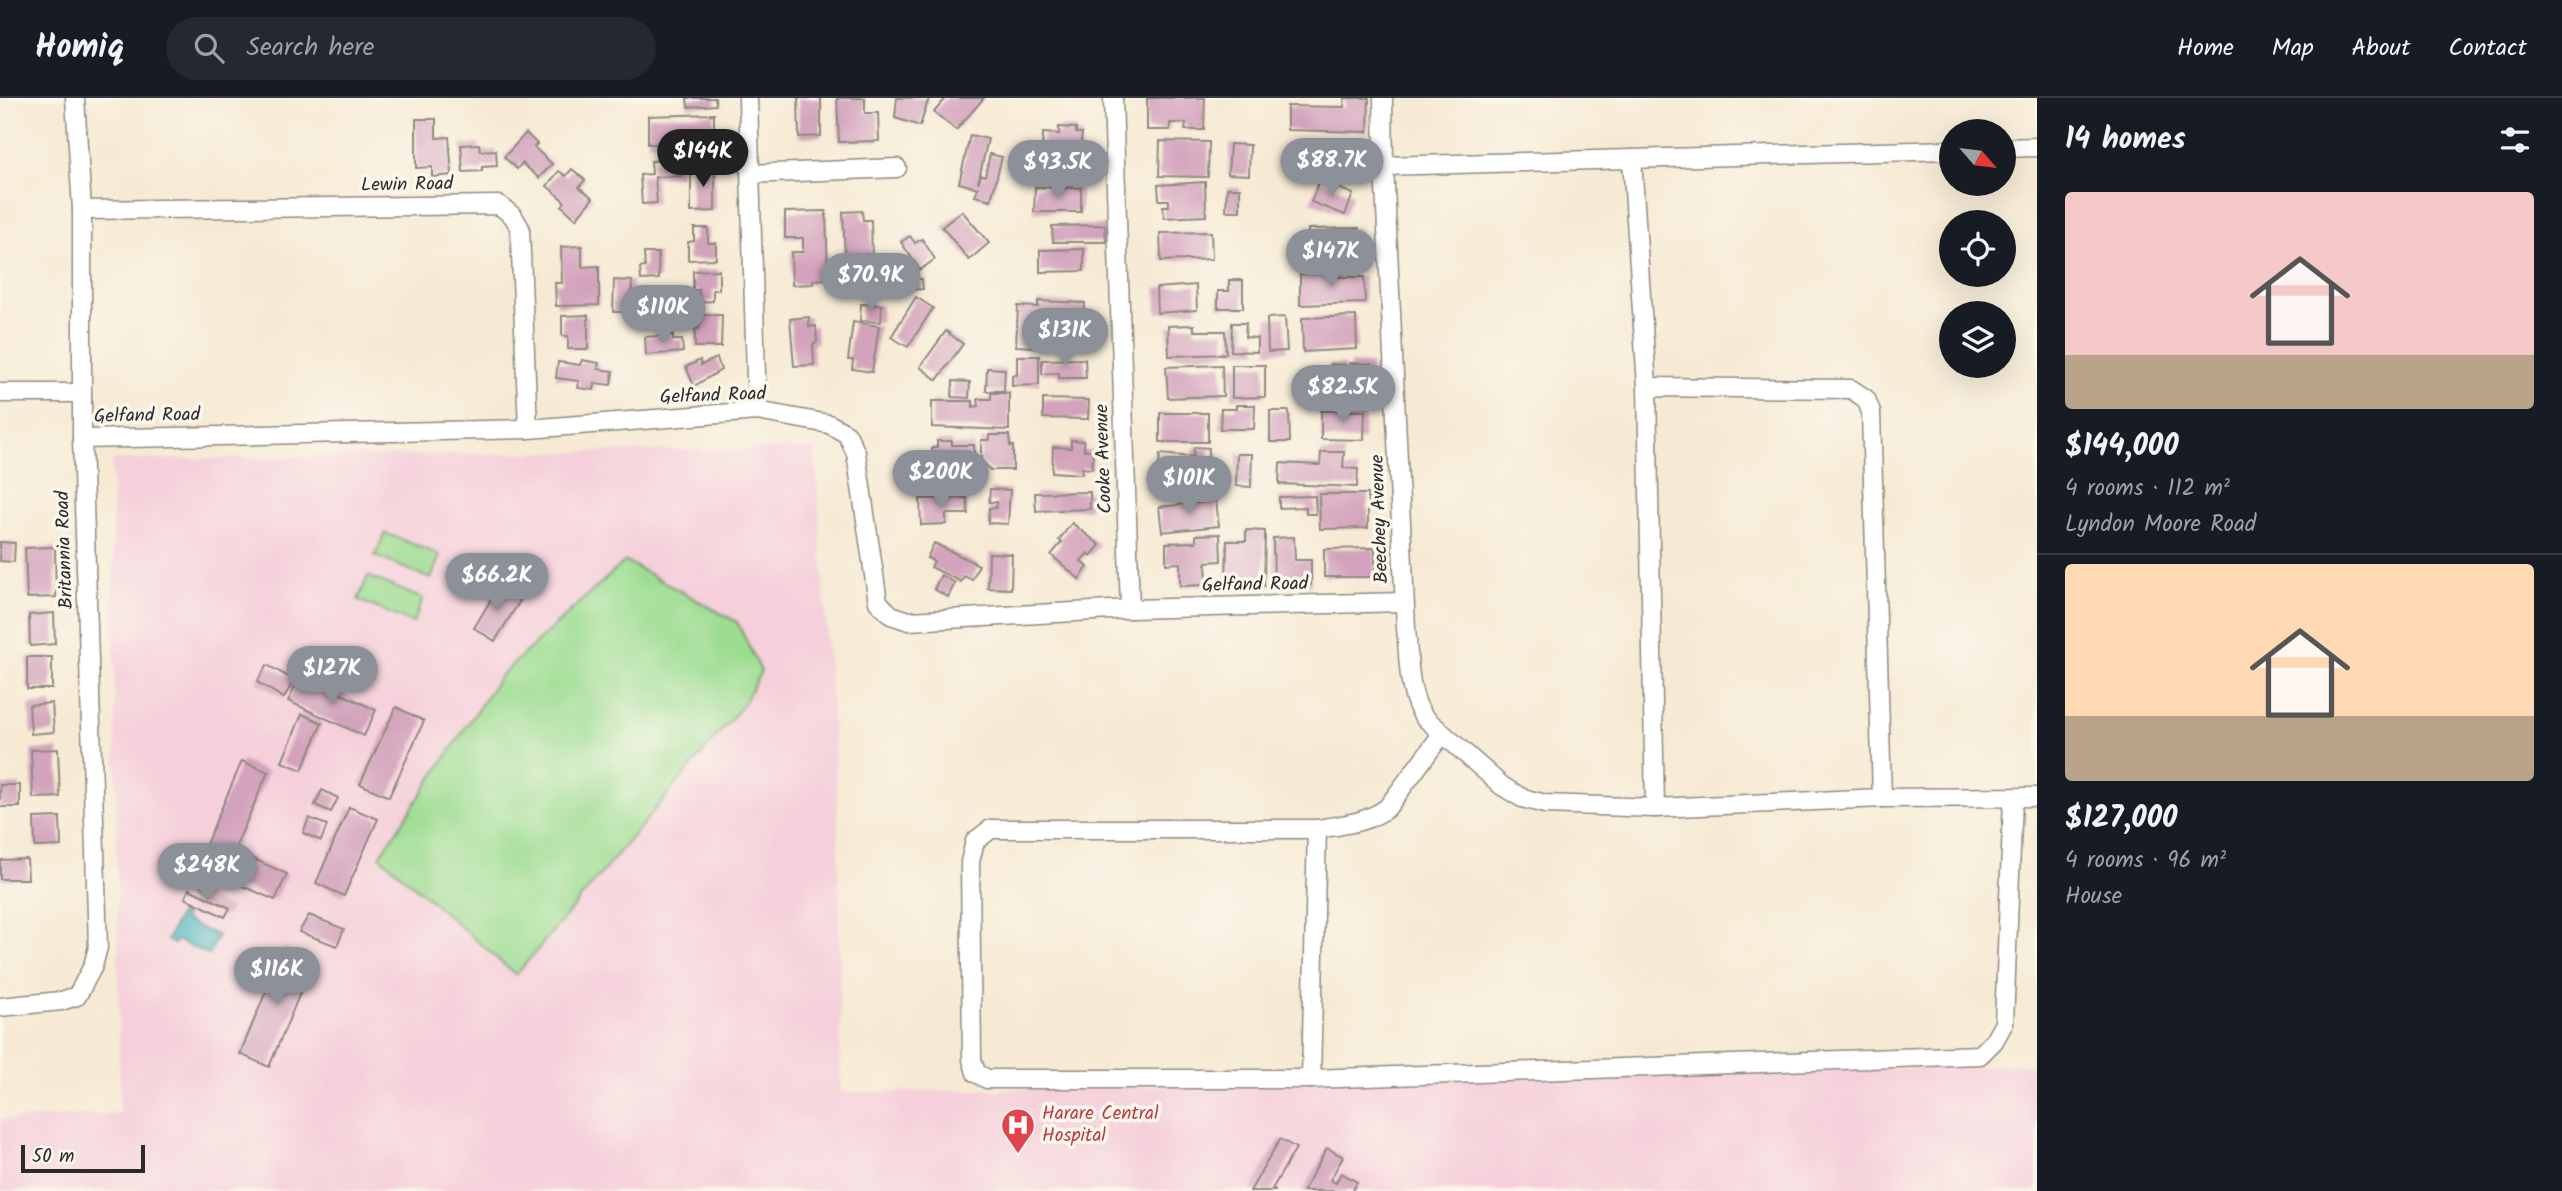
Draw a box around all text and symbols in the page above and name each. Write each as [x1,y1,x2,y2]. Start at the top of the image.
search box [166,17,656,80]
text: Homiq [35,22,124,75]
text: Search here [246,27,374,69]
icon: search [190,29,228,67]
text: Home [2177,29,2234,68]
text: Map [2272,29,2314,68]
text: About [2352,29,2410,68]
text: Contact [2448,29,2527,68]
text: 14 homes [2065,116,2186,164]
north arrow [1939,119,2016,196]
map controls [1939,119,2016,378]
icon: filters [2496,121,2534,159]
pin: $144K [654,130,752,189]
text: $144K [673,134,733,170]
pin: $88.7K [1275,139,1389,198]
pin: $93.5K [1001,140,1115,200]
text: $88.7K [1297,143,1367,179]
text: $93.5K [1024,145,1092,181]
street label: Lewin Road [361,169,454,201]
button: locate [1939,210,2016,287]
pin: $147K [1282,230,1380,289]
text: $147K [1302,234,1360,270]
icon: home [2237,238,2363,364]
pin: $70.9K [814,254,928,313]
text: $70.9K [837,258,905,294]
pin: $110K [614,286,712,345]
text: $110K [636,290,690,326]
button: layers [1939,301,2016,378]
pin: $131K [1016,308,1114,368]
text: $131K [1038,313,1092,349]
pin: $82.5K [1286,366,1400,425]
text: $82.5K [1307,370,1379,406]
street label: Gelfand Road [659,379,767,413]
street label: Gelfand Road [94,400,201,432]
street label: Cooke Avenue [1087,403,1121,514]
text: $144,000 [2065,423,2179,471]
pin: $200K [892,450,990,510]
street label: Beechey Avenue [1363,454,1397,584]
text: $200K [909,455,973,491]
pin: $101K [1140,456,1238,516]
text: $101K [1162,461,1216,497]
text: 4 rooms · 112 m² [2065,471,2230,507]
street label: Britannia Road [48,490,82,610]
text: Lyndon Moore Road [2065,507,2256,543]
pin: $66.2K [440,554,554,613]
text: $66.2K [461,558,533,594]
street label: Gelfand Road [1202,569,1309,601]
icon: home [2237,610,2363,736]
pin: $127K [283,646,381,706]
text: $127K [303,651,361,687]
text: $127,000 [2065,795,2178,843]
text: 4 rooms · 96 m² [2065,843,2226,879]
pin: $248K [158,844,256,903]
text: $248K [174,848,240,884]
text: House [2065,879,2122,915]
pin: $116K [228,948,326,1007]
text: $116K [250,952,304,988]
place label: Harare Central Hospital [1042,1099,1159,1151]
hospital icon: Harare Central Hospital [999,1106,1037,1155]
scale bar [21,1142,145,1174]
text: 50 m [32,1142,74,1172]

